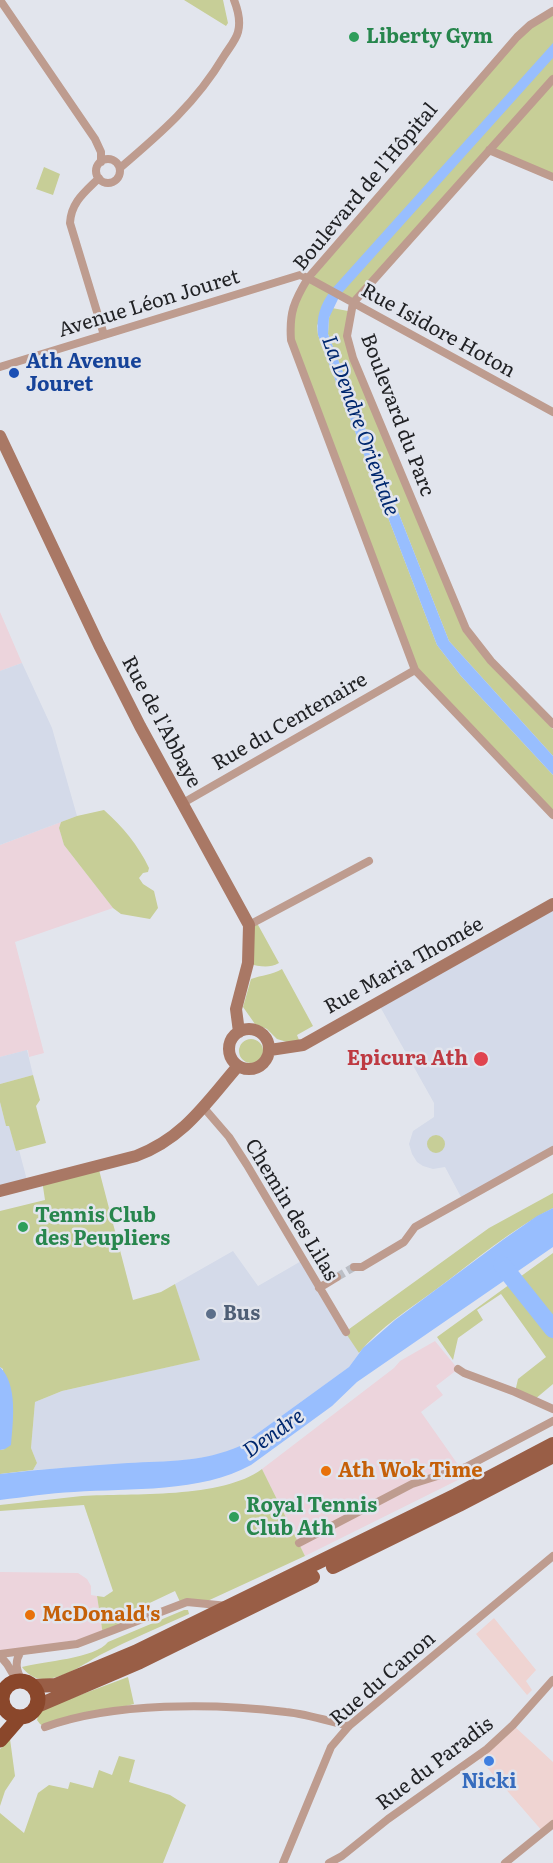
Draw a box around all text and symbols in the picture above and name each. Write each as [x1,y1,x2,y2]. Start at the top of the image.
place label: Liberty Gym [366,25,493,49]
marker: Liberty Gym [347,30,361,44]
street label: Boulevard de l'Hôpital [289,98,443,276]
street label: Avenue Léon Jouret [56,265,242,343]
street label: Rue Isidore Hoton [357,279,519,383]
street label: Boulevard du Parc [355,330,439,500]
water label: La Dendre Orientale [316,333,404,519]
place label: Ath Avenue Jouret [26,350,142,397]
marker: Ath Avenue Jouret [7,366,21,380]
street label: Rue de l'Abbaye [116,652,206,792]
street label: Rue du Centenaire [208,668,372,776]
street label: Rue Maria Thomée [320,912,488,1020]
place label: Epicura Ath [347,1047,468,1071]
marker: Epicura Ath [472,1050,490,1068]
street label: Chemin des Lilas [239,1135,343,1285]
place label: Tennis Club des Peupliers [35,1204,170,1251]
marker: Tennis Club des Peupliers [16,1220,30,1234]
place label: Bus [223,1302,260,1326]
marker: Bus [204,1307,218,1321]
water label: Dendre [239,1404,309,1464]
place label: Ath Wok Time [338,1459,483,1483]
marker: Ath Wok Time [319,1464,333,1478]
place label: Royal Tennis Club Ath [246,1494,377,1541]
marker: Royal Tennis Club Ath [227,1510,241,1524]
place label: McDonald's [42,1603,160,1627]
marker: McDonald's [23,1608,37,1622]
street label: Rue du Canon [325,1627,441,1731]
street label: Rue du Paradis [372,1712,498,1816]
marker: Nicki [482,1754,496,1768]
place label: Nicki [461,1770,517,1794]

